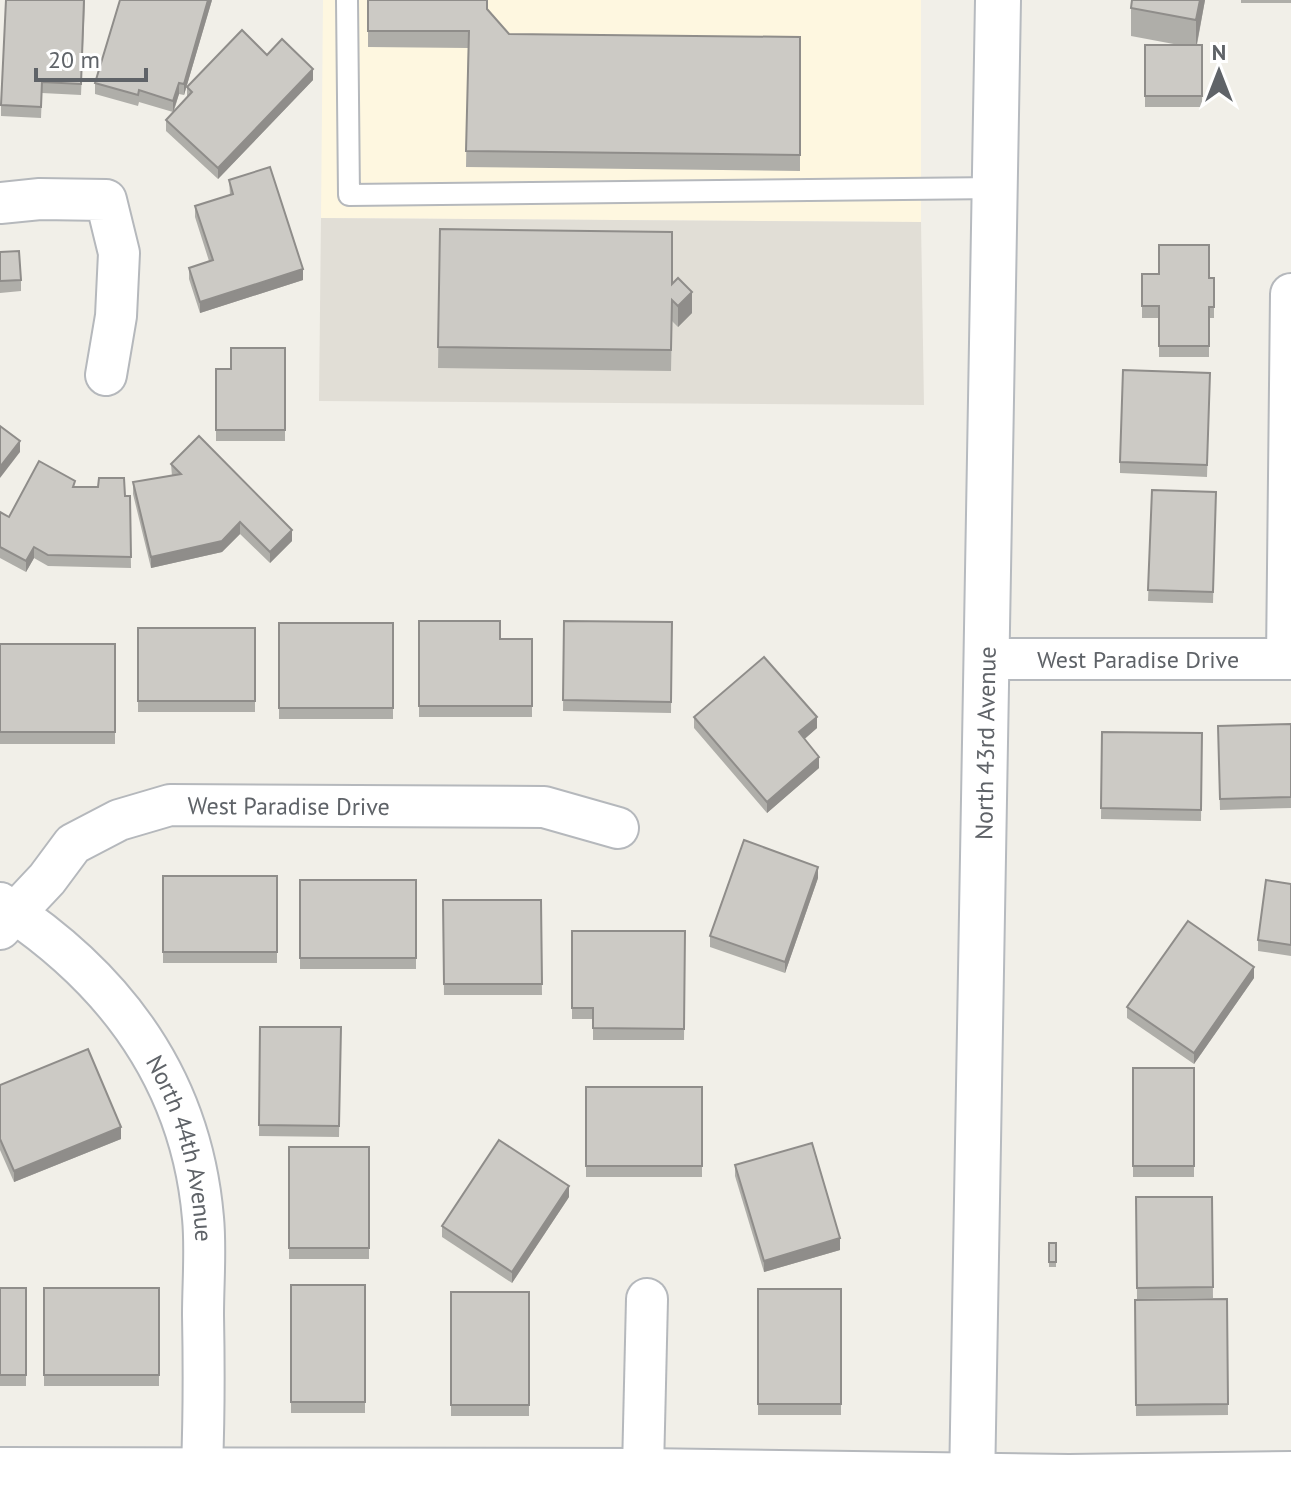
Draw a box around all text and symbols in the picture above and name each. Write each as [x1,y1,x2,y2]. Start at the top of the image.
scale bar [36,32,146,82]
north arrow [1179,32,1259,112]
text: N [1212,38,1226,66]
text: 20 m [48,44,100,75]
street label: West Paradise Drive [1037,644,1239,675]
street label: North 43rd Avenue [968,646,1002,840]
street label: West Paradise Drive [188,790,390,822]
street label: North 44th Avenue [140,1049,220,1242]

